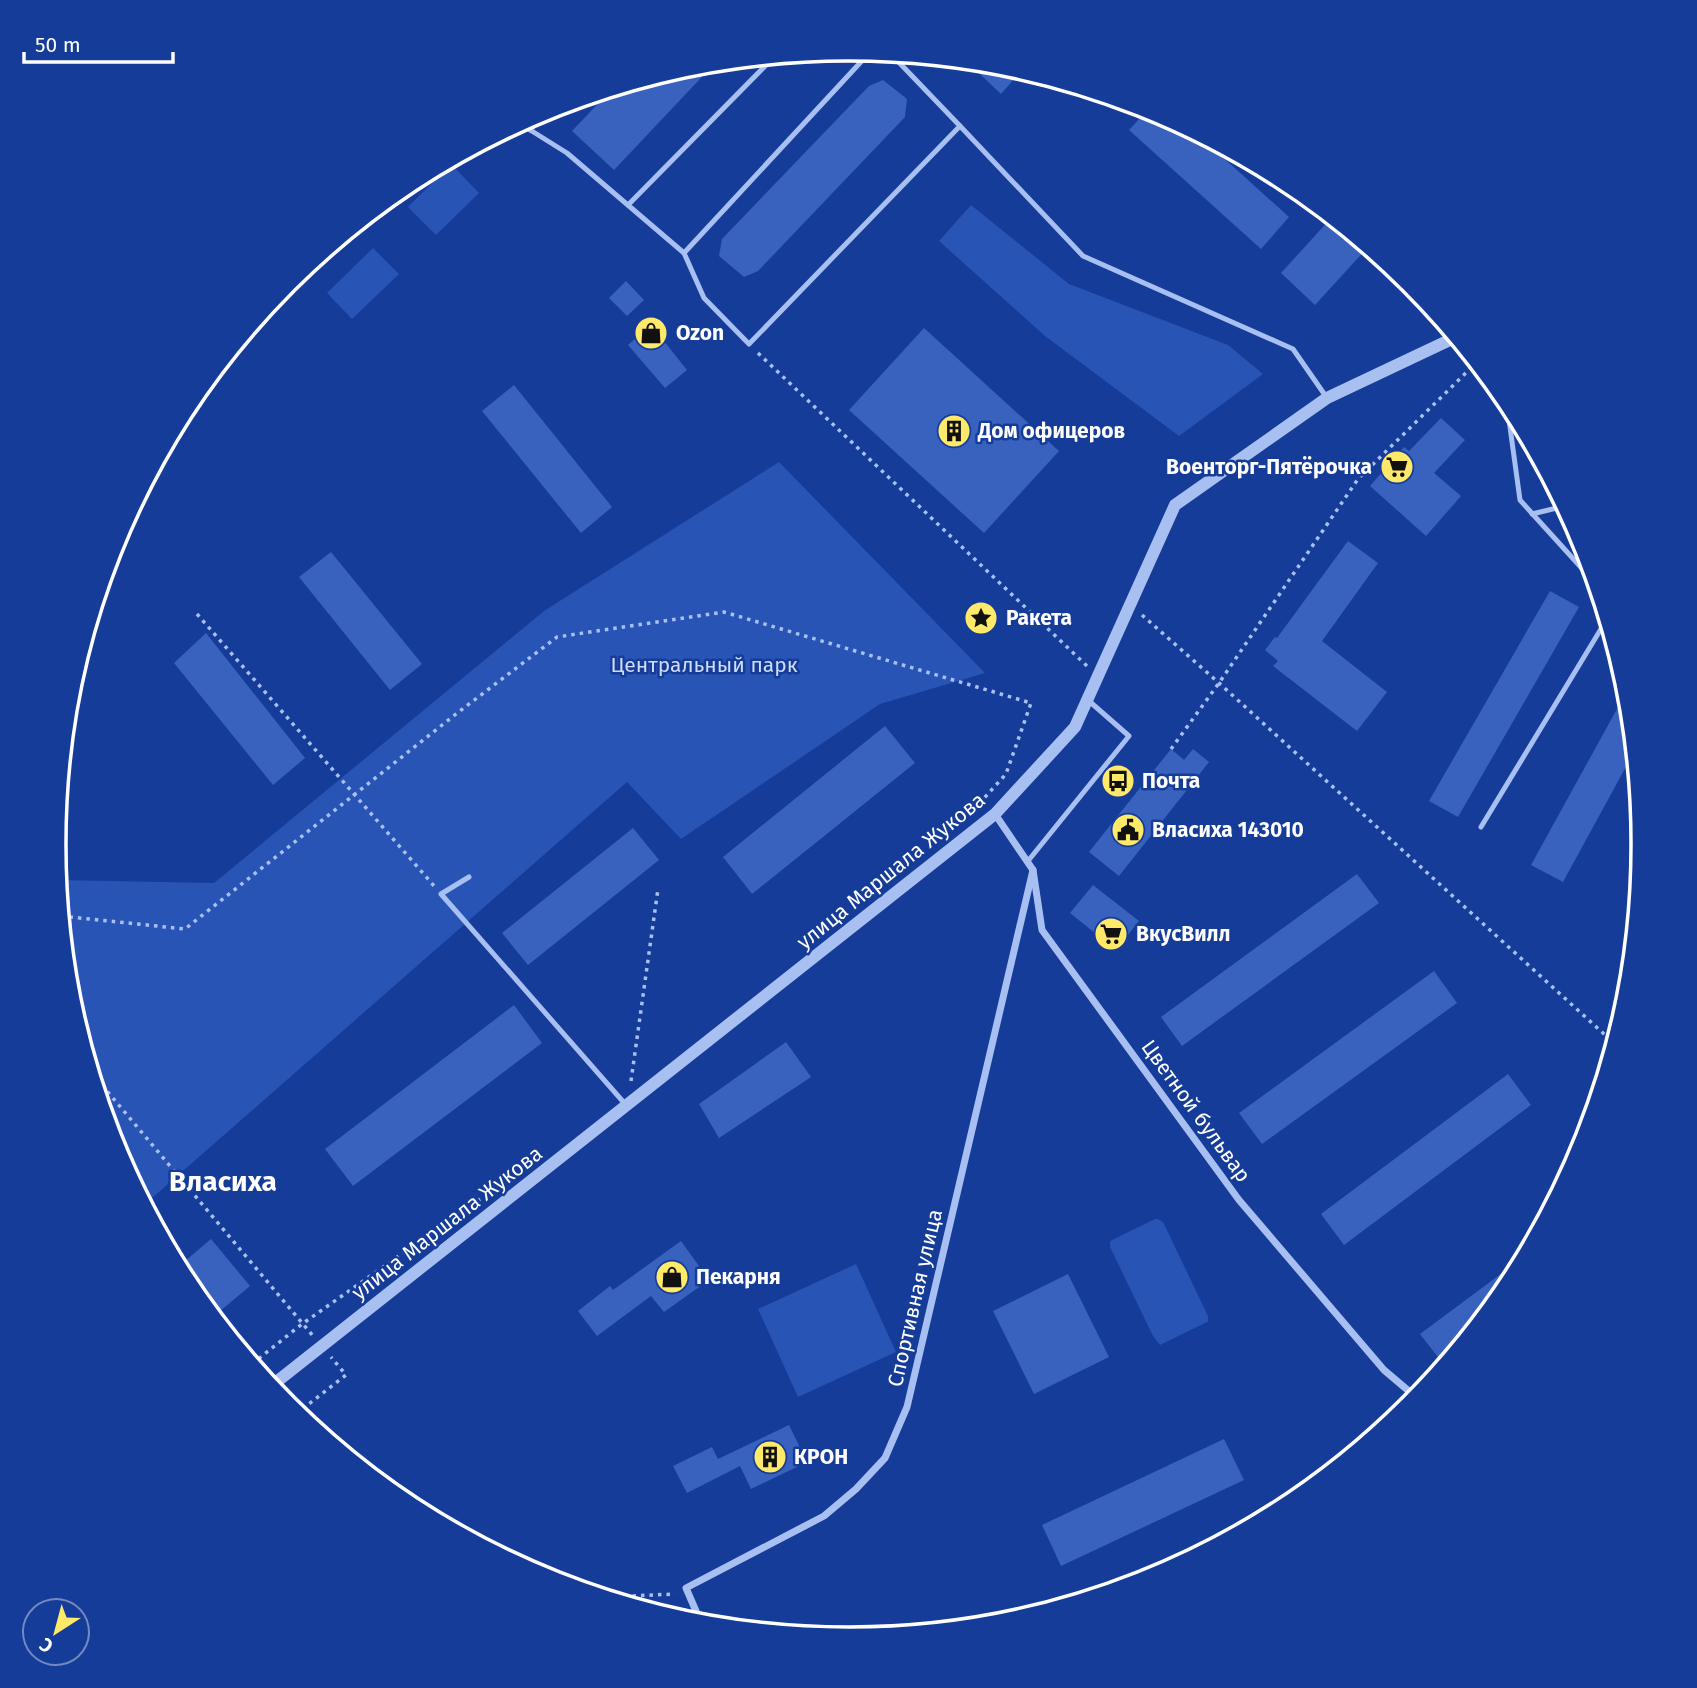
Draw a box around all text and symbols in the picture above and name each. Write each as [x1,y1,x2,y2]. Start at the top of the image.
scale bar [24,21,173,65]
text: 50 m [35,32,81,58]
shop icon: Ozon [632,314,670,352]
place label: Ozon [676,320,724,346]
building icon: Дом офицеров [935,412,973,450]
place label: Дом офицеров [977,418,1125,444]
supermarket icon: Военторг-Пятёрочка [1378,448,1416,486]
place label: Военторг-Пятёрочка [1166,454,1372,480]
place icon: Ракета [962,599,1000,637]
place label: Ракета [1006,605,1072,631]
park label: Центральный парк [610,652,798,678]
bus stop icon: Почта [1099,762,1137,800]
place label: Почта [1142,768,1200,794]
street label: улица Маршала Жукова [792,787,990,955]
public building icon: Власиха 143010 [1109,811,1147,849]
place label: Власиха 143010 [1152,817,1304,843]
supermarket icon: ВкусВилл [1092,915,1130,953]
place label: ВкусВилл [1136,921,1231,947]
street label: Цветной бульвар [1136,1035,1256,1187]
street label: улица Маршала Жукова [346,1140,548,1306]
district label: Власиха [169,1165,277,1198]
street label: Спортивная улица [882,1207,948,1389]
shop icon: Пекарня [653,1258,691,1296]
place label: Пекарня [696,1264,781,1290]
building icon: КРОН [751,1438,789,1476]
place label: КРОН [794,1444,848,1470]
north arrow [21,1597,91,1667]
text: С [35,1633,57,1658]

